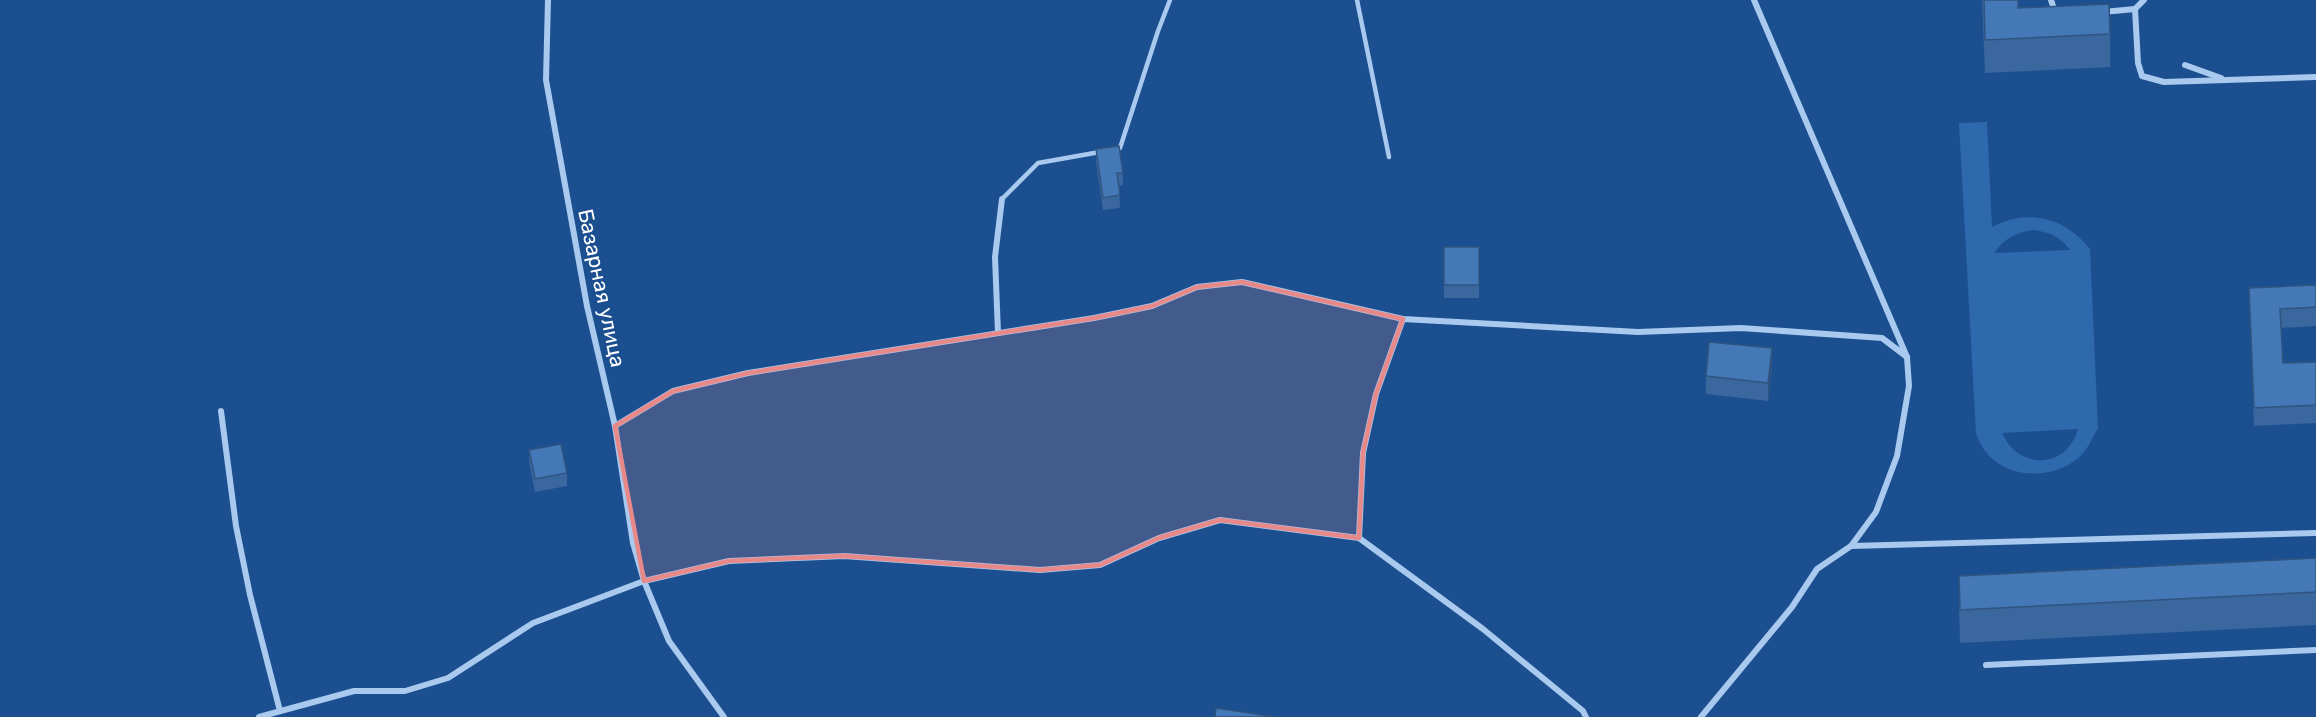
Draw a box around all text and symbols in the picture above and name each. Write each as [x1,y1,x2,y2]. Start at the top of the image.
street label: Базарная улица [573,207,631,369]

